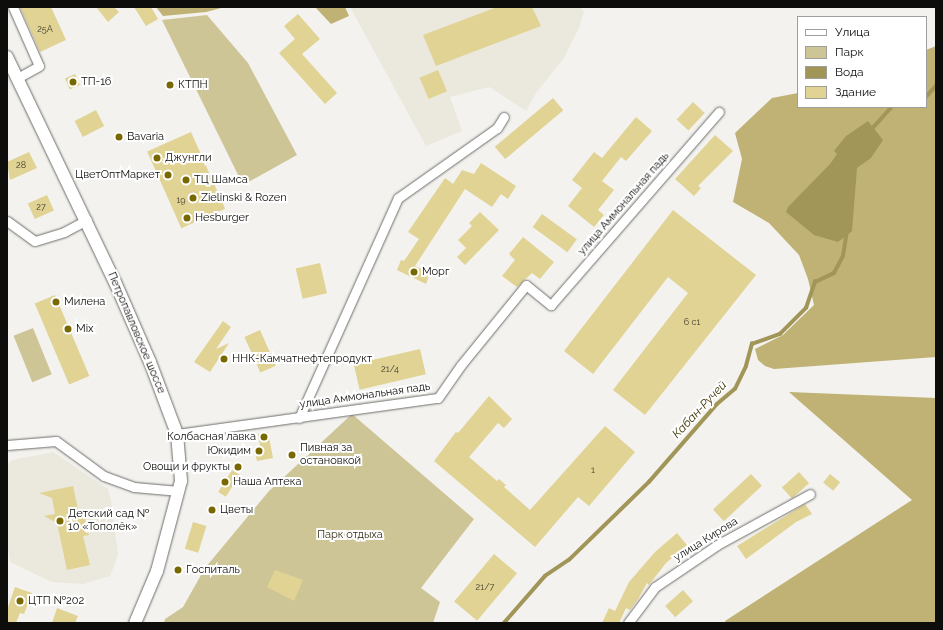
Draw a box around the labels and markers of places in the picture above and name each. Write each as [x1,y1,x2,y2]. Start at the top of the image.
place label: ТП-16 [81,75,111,89]
marker: ТП-16 [68,77,78,87]
place label: КТПН [178,78,208,92]
marker: КТПН [165,80,175,90]
place label: Bavaria [127,130,164,144]
marker: Bavaria [114,132,124,142]
place label: Джунгли [165,151,212,165]
marker: Джунгли [152,153,162,163]
place label: ЦветОптМаркет [75,168,160,182]
marker: ЦветОптМаркет [163,170,173,180]
place label: ТЦ Шамса [194,173,248,187]
marker: ТЦ Шамса [181,175,191,185]
place label: Zielinski & Rozen [201,191,287,205]
marker: Zielinski & Rozen [188,193,198,203]
place label: Hesburger [195,211,249,225]
marker: Hesburger [182,213,192,223]
place label: Морг [422,265,449,279]
marker: Морг [409,267,419,277]
place label: Милена [64,295,105,309]
marker: Милена [51,297,61,307]
place label: Mix [76,322,94,336]
marker: Mix [63,324,73,334]
place label: ННК-Камчатнефтепродукт [232,352,372,366]
marker: ННК-Камчатнефтепродукт [219,354,229,364]
place label: Колбасная лавка [167,430,256,444]
marker: Колбасная лавка [259,432,269,442]
place label: Пивная за остановкой [300,442,361,468]
place label: Юкидим [207,444,251,458]
marker: Юкидим [254,446,264,456]
marker: Пивная за остановкой [287,450,297,460]
place label: Овощи и фрукты [143,460,230,474]
marker: Овощи и фрукты [233,462,243,472]
place label: Наша Аптека [233,475,302,489]
marker: Наша Аптека [220,477,230,487]
place label: Цветы [220,503,253,517]
marker: Цветы [207,505,217,515]
place label: Детский сад № 10 «Тополёк» [68,508,149,534]
marker: Детский сад № 10 «Тополёк» [55,516,65,526]
place label: Госпиталь [186,563,240,577]
marker: Госпиталь [173,565,183,575]
place label: ЦТП №202 [28,594,84,608]
marker: ЦТП №202 [15,596,25,606]

